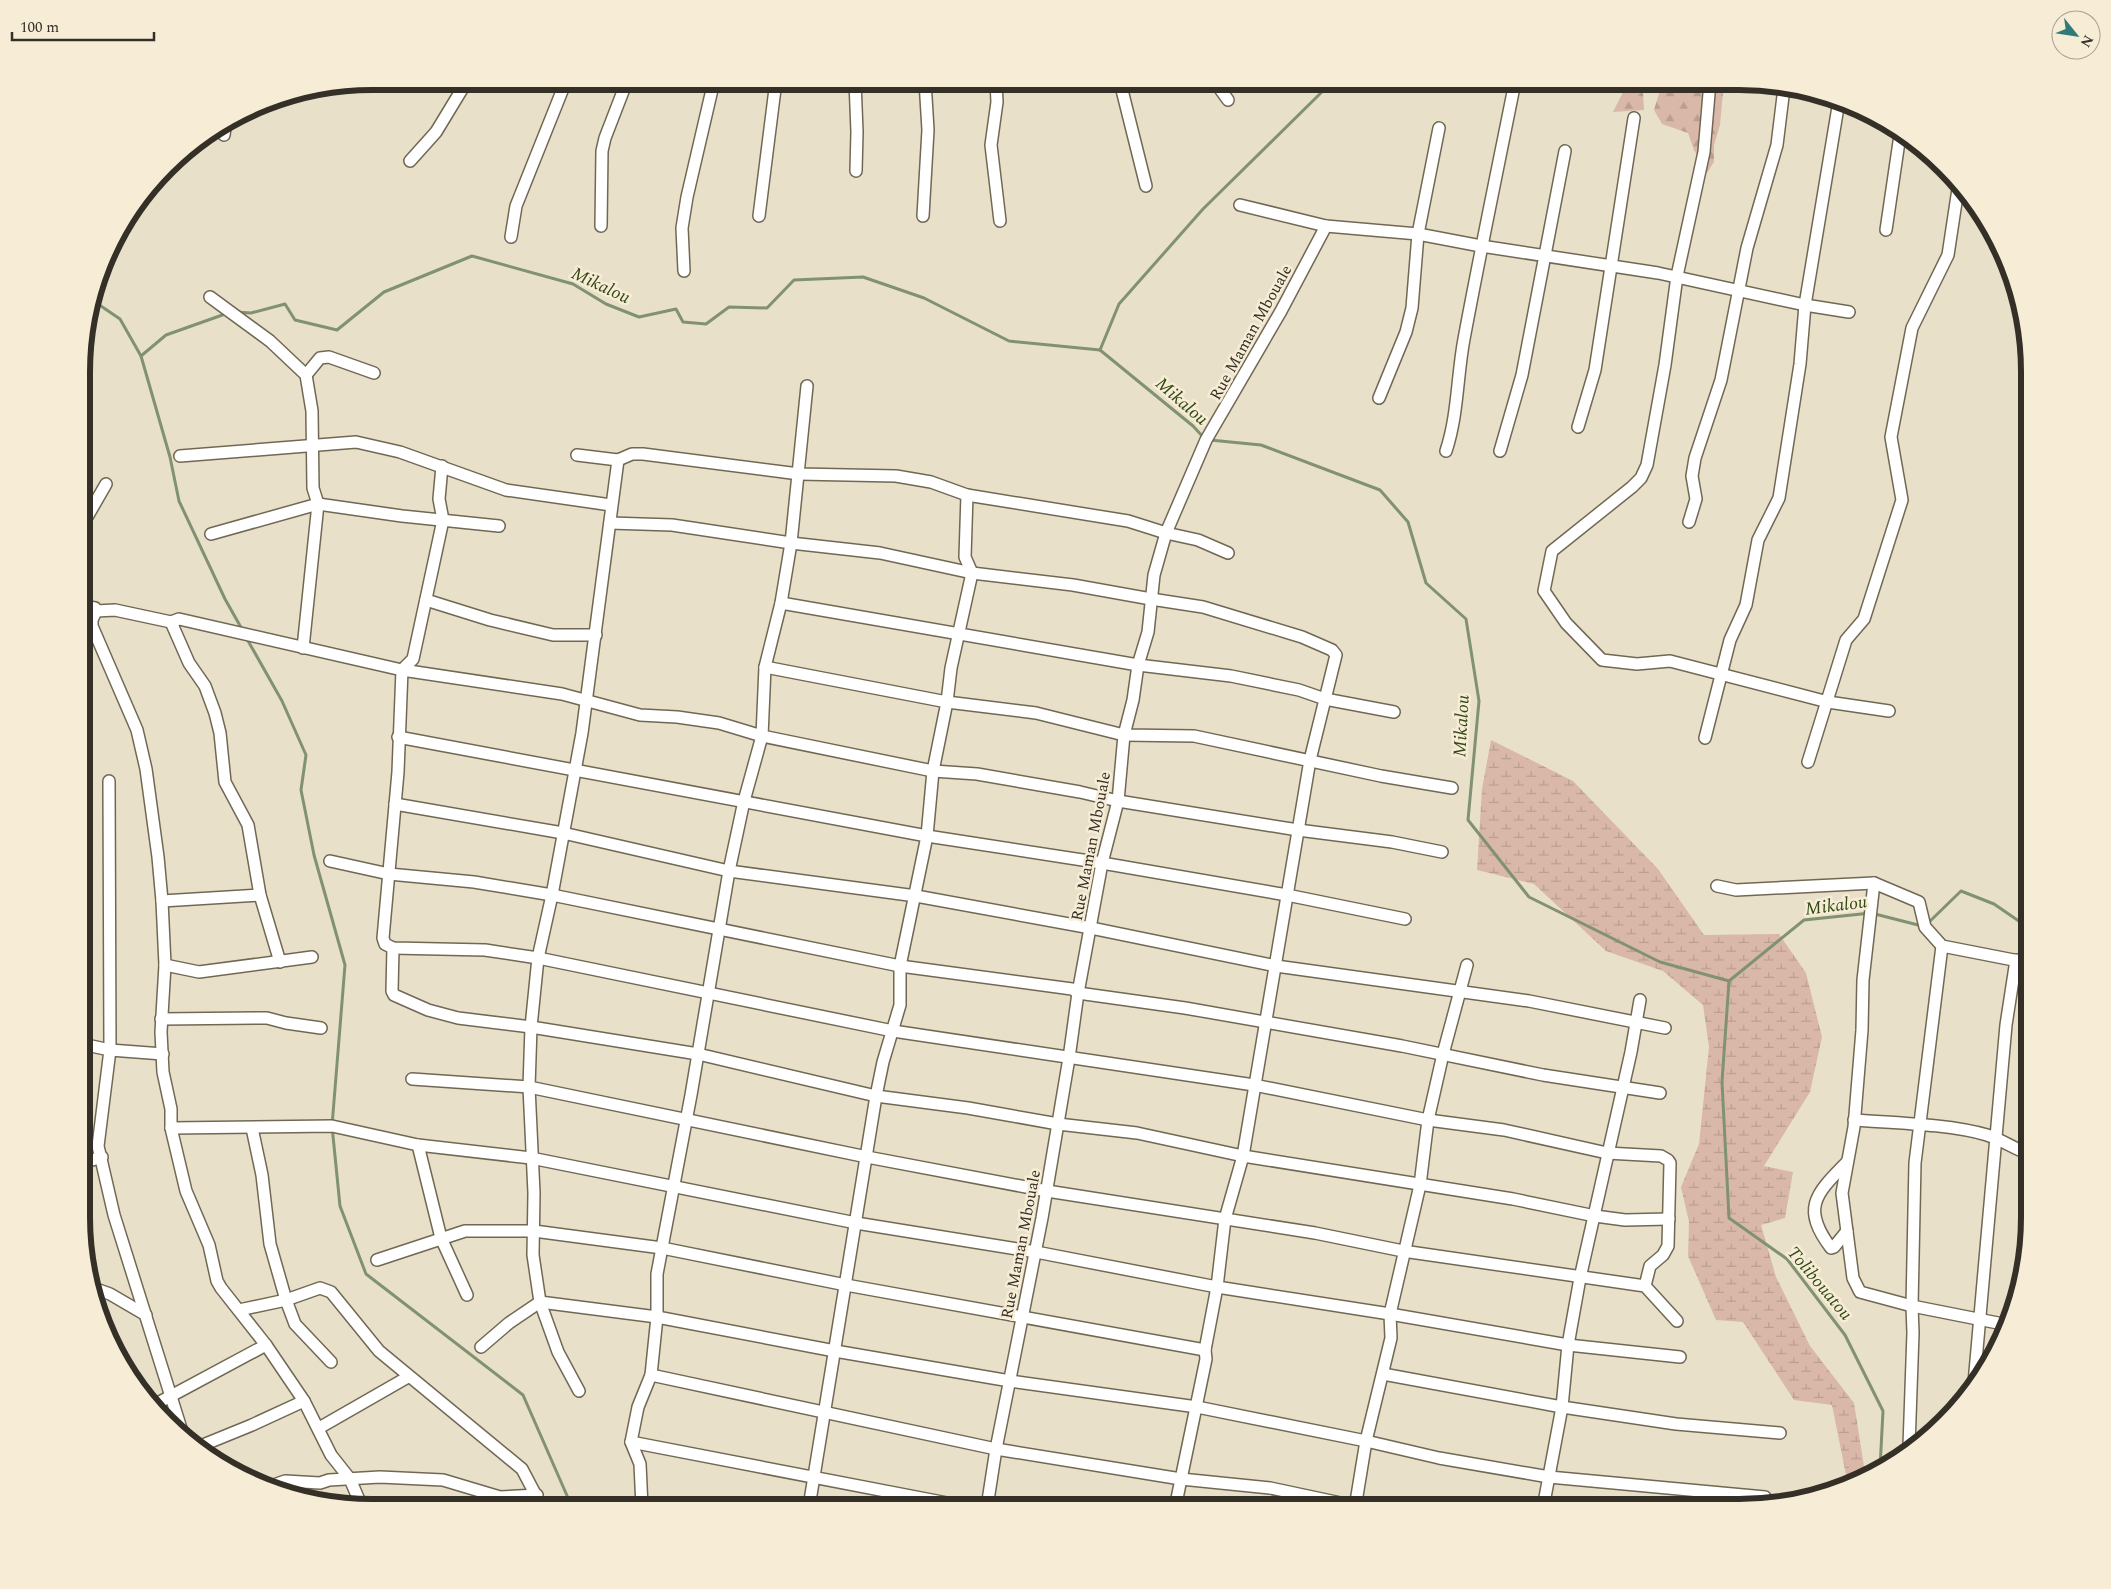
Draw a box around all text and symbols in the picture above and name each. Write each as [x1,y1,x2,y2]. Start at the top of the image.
scale bar [12,10,155,42]
north arrow [2051,10,2101,60]
text: 100 m [20,16,59,39]
text: N [2075,31,2099,51]
water label: Mikalou [567,260,635,311]
street label: Rue Maman Mbouale [1204,260,1298,405]
water label: Mikalou [1149,371,1215,432]
water label: Mikalou [1446,694,1477,758]
street label: Rue Maman Mbouale [1065,770,1117,923]
water label: Mikalou [1803,888,1869,923]
street label: Rue Maman Mbouale [995,1168,1047,1321]
water label: Tolibouatou [1780,1240,1859,1327]

